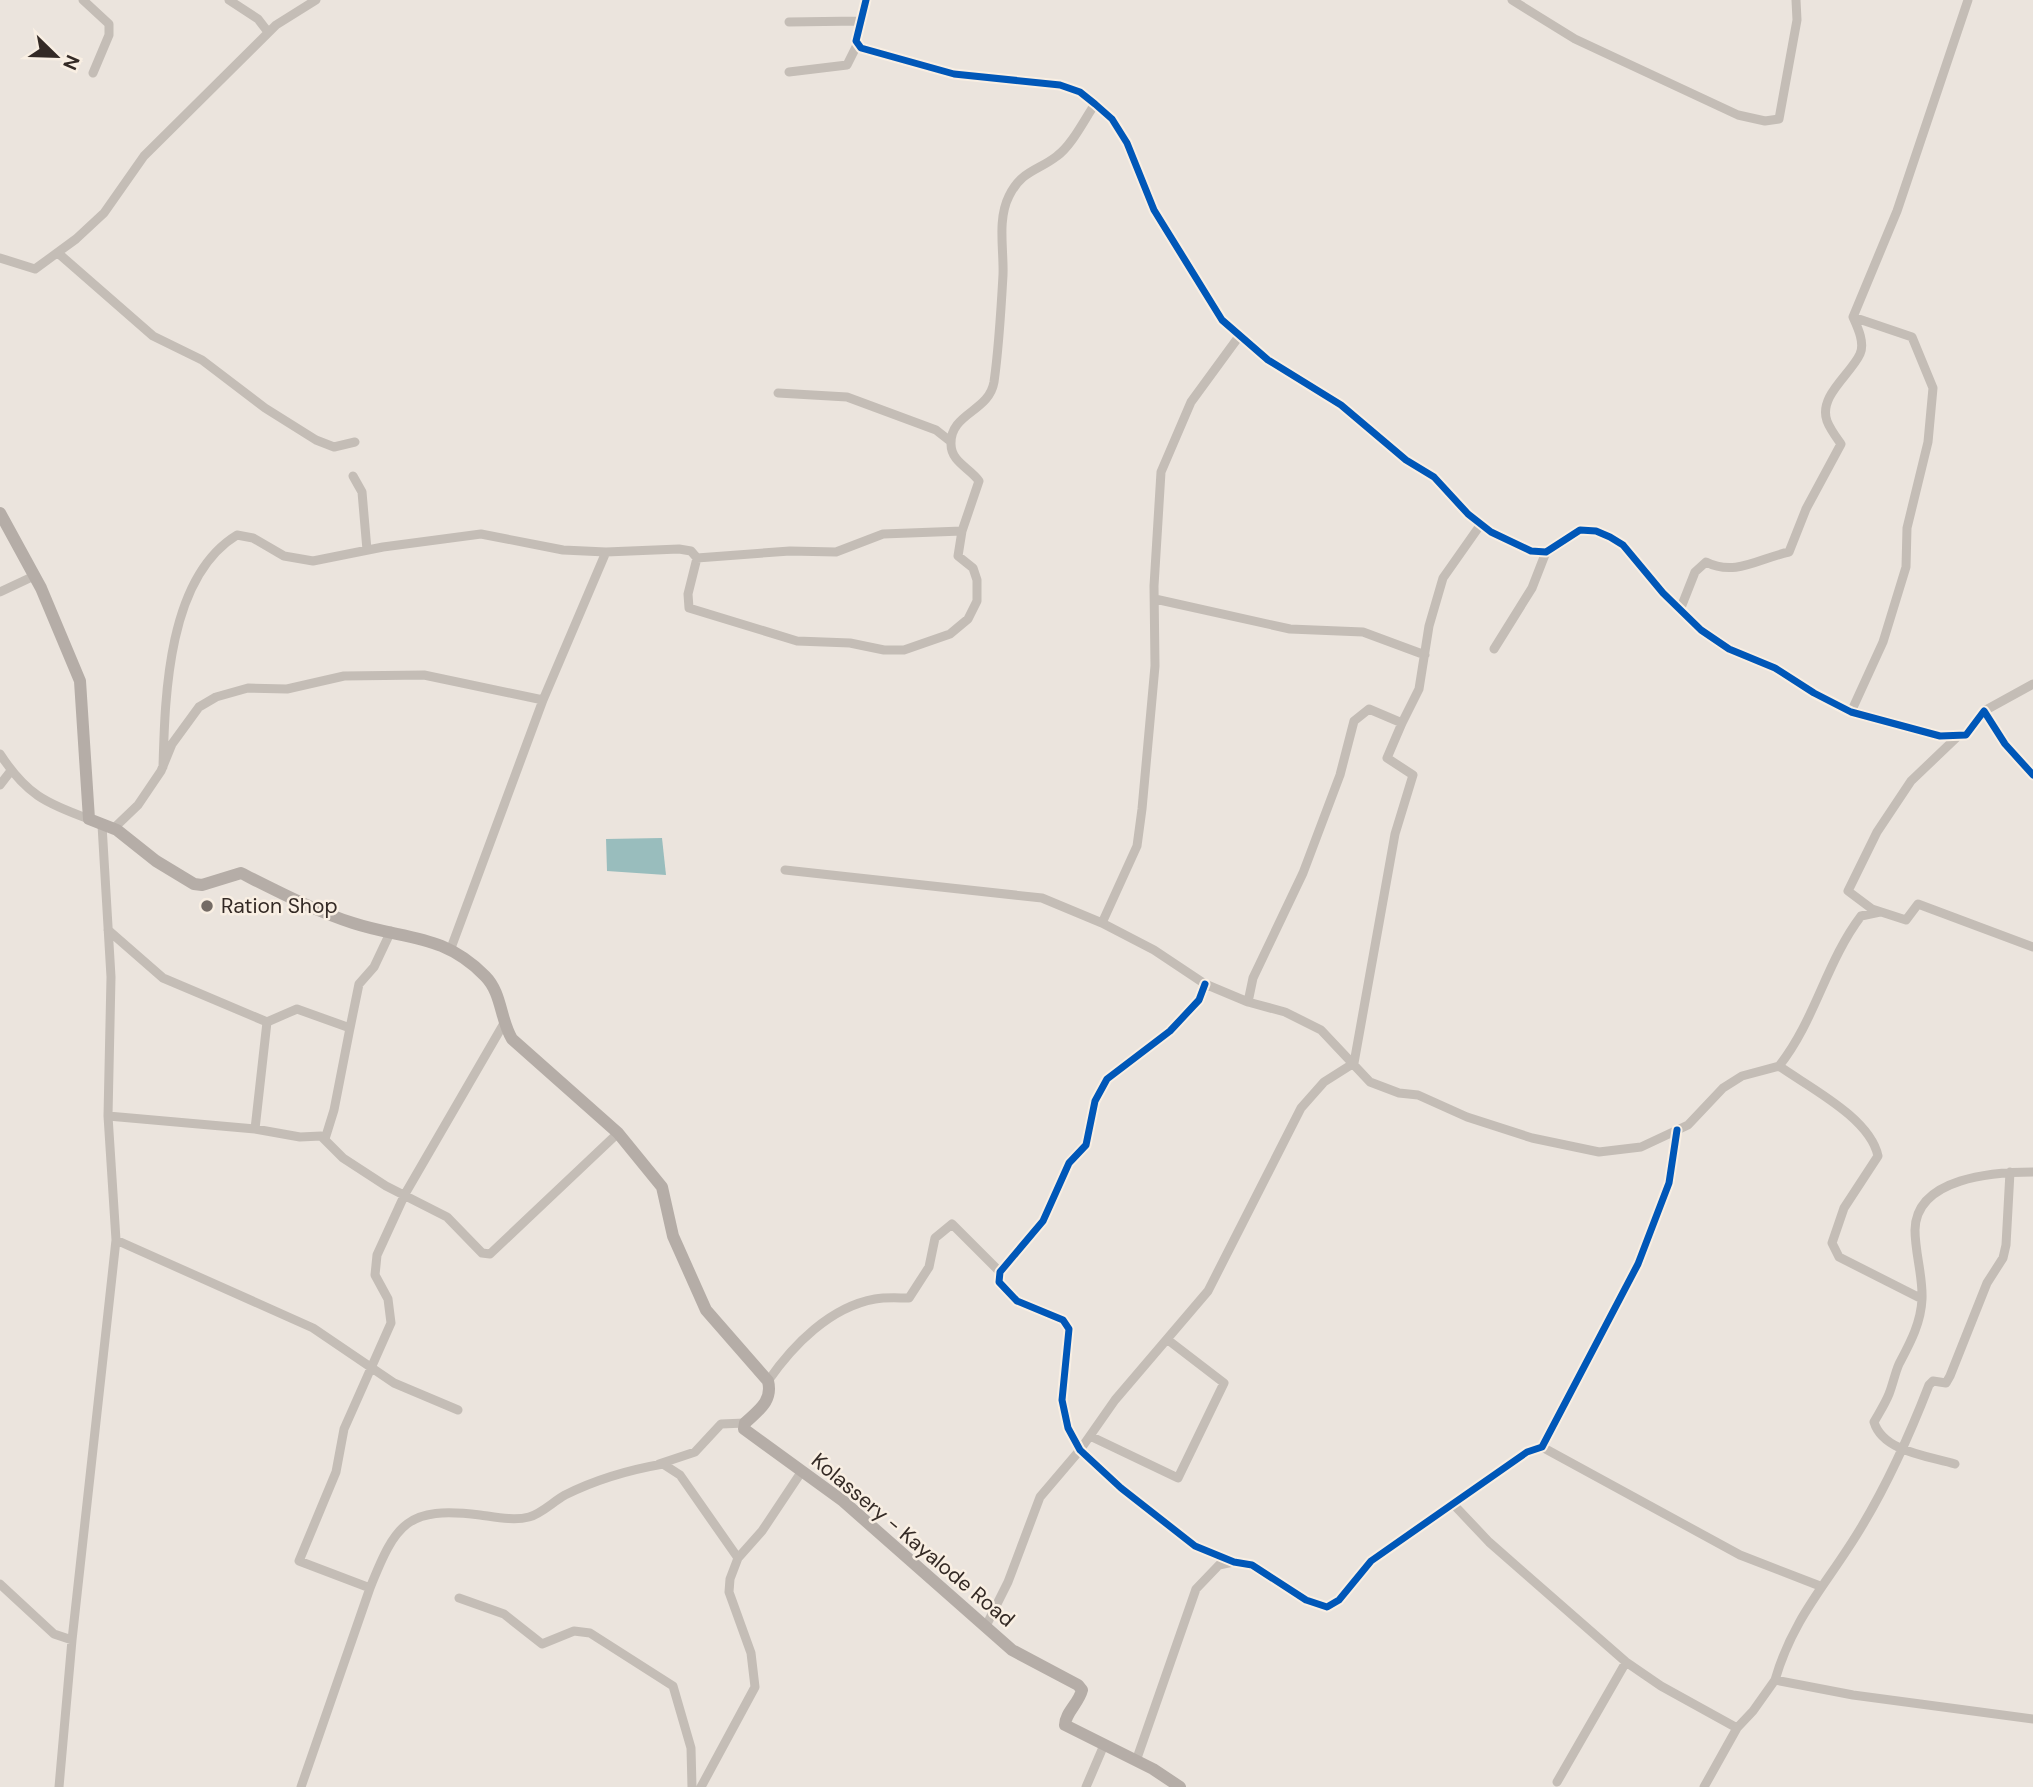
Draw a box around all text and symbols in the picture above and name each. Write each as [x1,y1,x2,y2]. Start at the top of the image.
north arrow [21,21,91,91]
text: N [57,51,85,74]
place label: Ration Shop [221,892,338,920]
marker: Ration Shop [199,898,215,914]
street label: Kolassery - Kayalode Road [805,1447,1021,1633]

